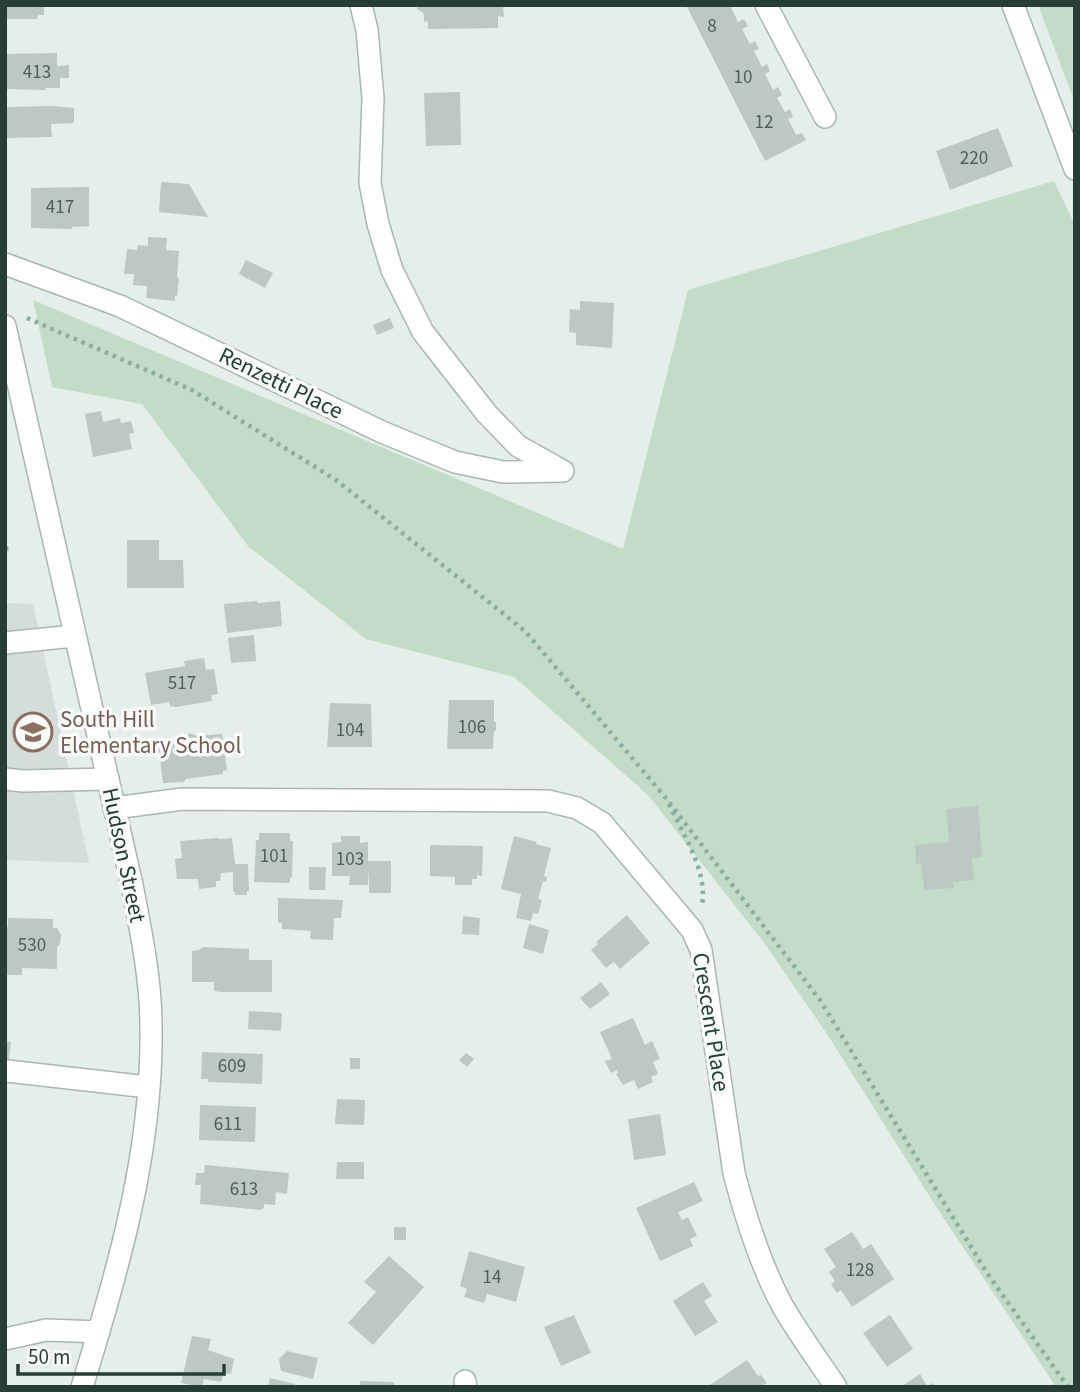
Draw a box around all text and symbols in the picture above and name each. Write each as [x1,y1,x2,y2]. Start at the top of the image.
house number: 8 [707,13,717,40]
house number: 413 [23,59,51,86]
house number: 10 [734,64,752,91]
house number: 12 [755,109,773,136]
house number: 220 [960,145,988,172]
house number: 417 [46,194,74,221]
street label: Renzetti Place [213,339,349,427]
house number: 517 [168,670,196,697]
place label: South Hill Elementary School [60,703,241,762]
school or university icon: South Hill Elementary School [12,711,54,753]
house number: 106 [458,714,486,741]
house number: 104 [336,717,364,744]
street label: Hudson Street [94,784,154,926]
house number: 101 [260,843,288,870]
house number: 103 [336,846,364,873]
house number: 530 [18,932,46,959]
street label: Crescent Place [684,950,738,1094]
house number: 609 [218,1053,246,1080]
house number: 611 [214,1111,242,1138]
house number: 613 [230,1176,258,1203]
house number: 128 [846,1257,874,1284]
house number: 14 [483,1264,501,1291]
scale bar [18,1332,224,1376]
text: 50 m [28,1342,70,1372]

